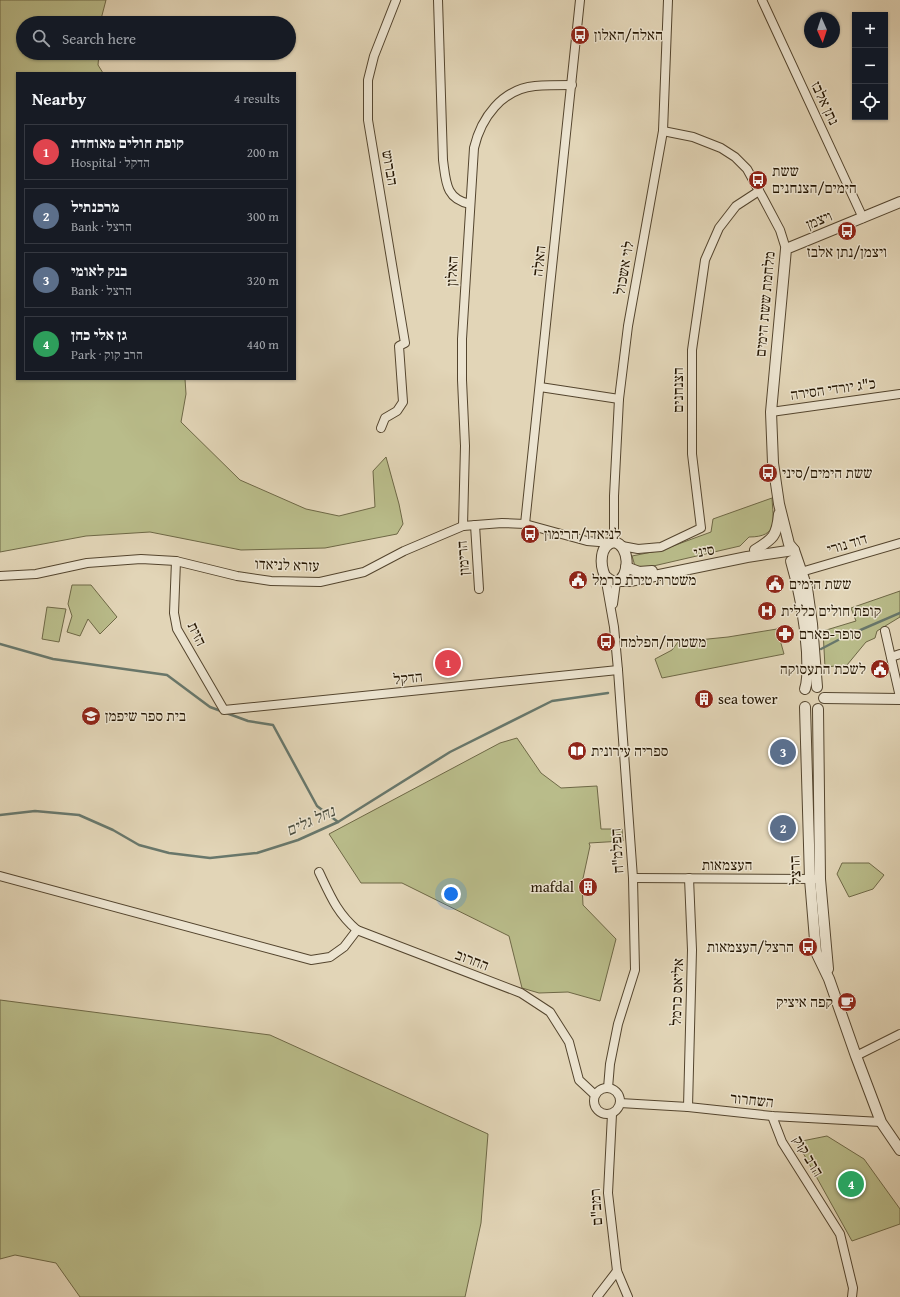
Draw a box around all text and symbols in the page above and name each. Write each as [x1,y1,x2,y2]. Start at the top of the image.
north arrow [804,12,840,48]
map controls [852,12,888,120]
button: + [852,12,888,48]
search box [16,16,296,60]
bus stop icon: האלה/האלון [569,24,591,46]
place label: האלה/האלון [594,24,663,45]
icon: search [30,27,52,49]
text: Search here [62,28,136,49]
button: − [852,48,888,84]
street label: נתן אלבז [806,77,845,128]
button: locate [852,84,888,120]
text: Nearby [32,86,86,111]
text: 4 results [234,89,280,108]
text: קופת חולים מאוחדת [71,132,184,153]
text: 1 [43,143,49,162]
text: 200 m [247,143,279,162]
street label: הברוש [377,149,404,187]
text: Hospital · הדקל [71,153,150,172]
place label: ששת הימים/הצנחנים [772,160,857,198]
bus stop icon: ששת הימים/הצנחנים [747,169,769,191]
text: מרכנתיל [71,196,119,217]
street label: ויצמן [802,205,835,234]
text: 2 [43,207,49,226]
text: 300 m [247,207,279,226]
text: Bank · הרצל [71,217,132,236]
bus stop icon: ויצמן/נתן אלבז [836,220,858,242]
street label: לוי אשכול [608,239,639,297]
place label: ויצמן/נתן אלבז [807,241,887,262]
street label: האלה [526,244,551,278]
street label: מלחמת ששת הימים [749,250,780,358]
street label: האלון [440,255,463,287]
text: בנק לאומי [71,260,127,281]
text: 3 [43,271,49,290]
text: 320 m [247,271,279,290]
text: Bank · הרצל [71,281,132,300]
text: גן אלי כהן [71,324,127,345]
text: 4 [43,335,49,354]
text: 440 m [247,335,279,354]
text: Park · הרב קוק [71,345,143,364]
street label: הצנחנים [667,367,688,413]
street label: כ"ג יורדי הסירה [789,372,877,405]
bus stop icon: ששת הימים/סיני [757,462,779,484]
place label: ששת הימים/סיני [782,462,872,483]
bus stop icon: לניאדו/הרימון [519,523,541,545]
place label: לניאדו/הרימון [544,523,621,544]
street label: דוד נורי [824,527,870,560]
street label: סיני [692,538,716,563]
street label: הרימון [451,540,474,576]
street label: עזרא לניאדו [254,553,320,576]
public building icon: משטרת טירת כרמל [567,569,589,591]
place label: משטרת טירת כרמל [592,569,696,590]
public building icon: ששת הימים [764,573,786,595]
place label: ששת הימים [789,573,851,594]
hospital icon: קופת חולים כללית [756,600,778,622]
place label: קופת חולים כללית [781,600,881,621]
street label: הזית [183,618,212,649]
pharmacy icon: סופר-פארם [774,623,796,645]
place label: סופר-פארם [799,623,861,644]
bus stop icon: משטרה/הפלמח [595,631,617,653]
place label: משטרה/הפלמח [620,631,706,652]
pin: 1 [435,648,461,678]
place label: לשכת התעסוקה [780,658,866,679]
public building icon: לשכת התעסוקה [869,658,891,680]
street label: הדקל [392,666,424,689]
building icon: sea tower [693,688,715,710]
place label: sea tower [718,688,778,709]
school or university icon: בית ספר שיפמן [80,705,102,727]
place label: בית ספר שיפמן [105,705,186,726]
pin: 3 [770,737,796,767]
library icon: ספריה עירונית [566,740,588,762]
place label: ספריה עירונית [591,740,668,761]
water label: נחל גלים [282,798,340,841]
pin: 2 [770,813,796,843]
street label: הפלמ"ח [604,828,629,874]
street label: העצמאות [702,854,752,875]
street label: הרצל [783,855,806,885]
place label: mafdal [531,876,574,897]
building icon: mafdal [577,876,599,898]
your location [441,884,461,904]
place label: הרצל/העצמאות [707,936,794,957]
bus stop icon: הרצל/העצמאות [797,936,819,958]
street label: החרוב [452,944,492,976]
street label: אליאס כרמל [665,958,688,1026]
place label: קפה איציק [776,991,833,1012]
cafe icon: קפה איציק [836,991,858,1013]
street label: השחרור [729,1087,775,1112]
street label: הרב קוק [788,1131,829,1180]
pin: 4 [838,1169,864,1199]
street label: רמב"ם [584,1188,607,1226]

